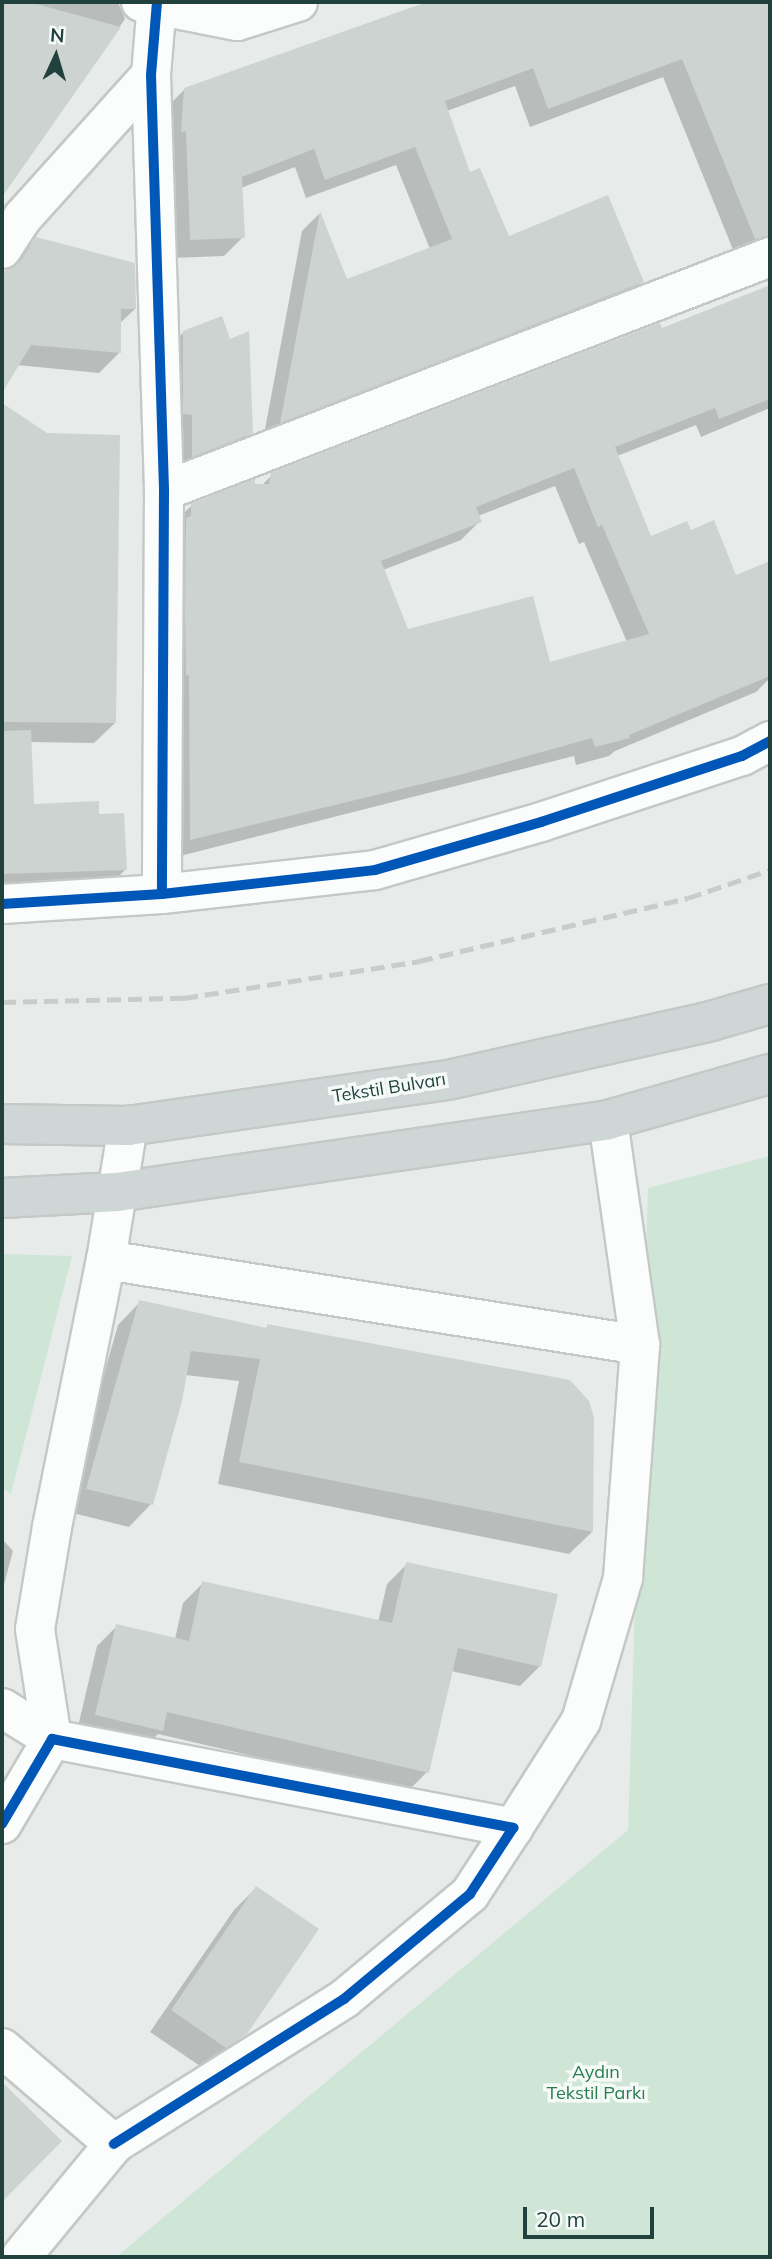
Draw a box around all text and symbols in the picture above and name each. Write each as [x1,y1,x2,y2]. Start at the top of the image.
north arrow [21,21,91,91]
text: N [49,23,65,48]
street label: Tekstil Bulvarı [331,1068,447,1108]
park label: Aydın Tekstil Parkı [547,2062,645,2104]
scale bar [527,2192,658,2236]
text: 20 m [536,2206,585,2232]

